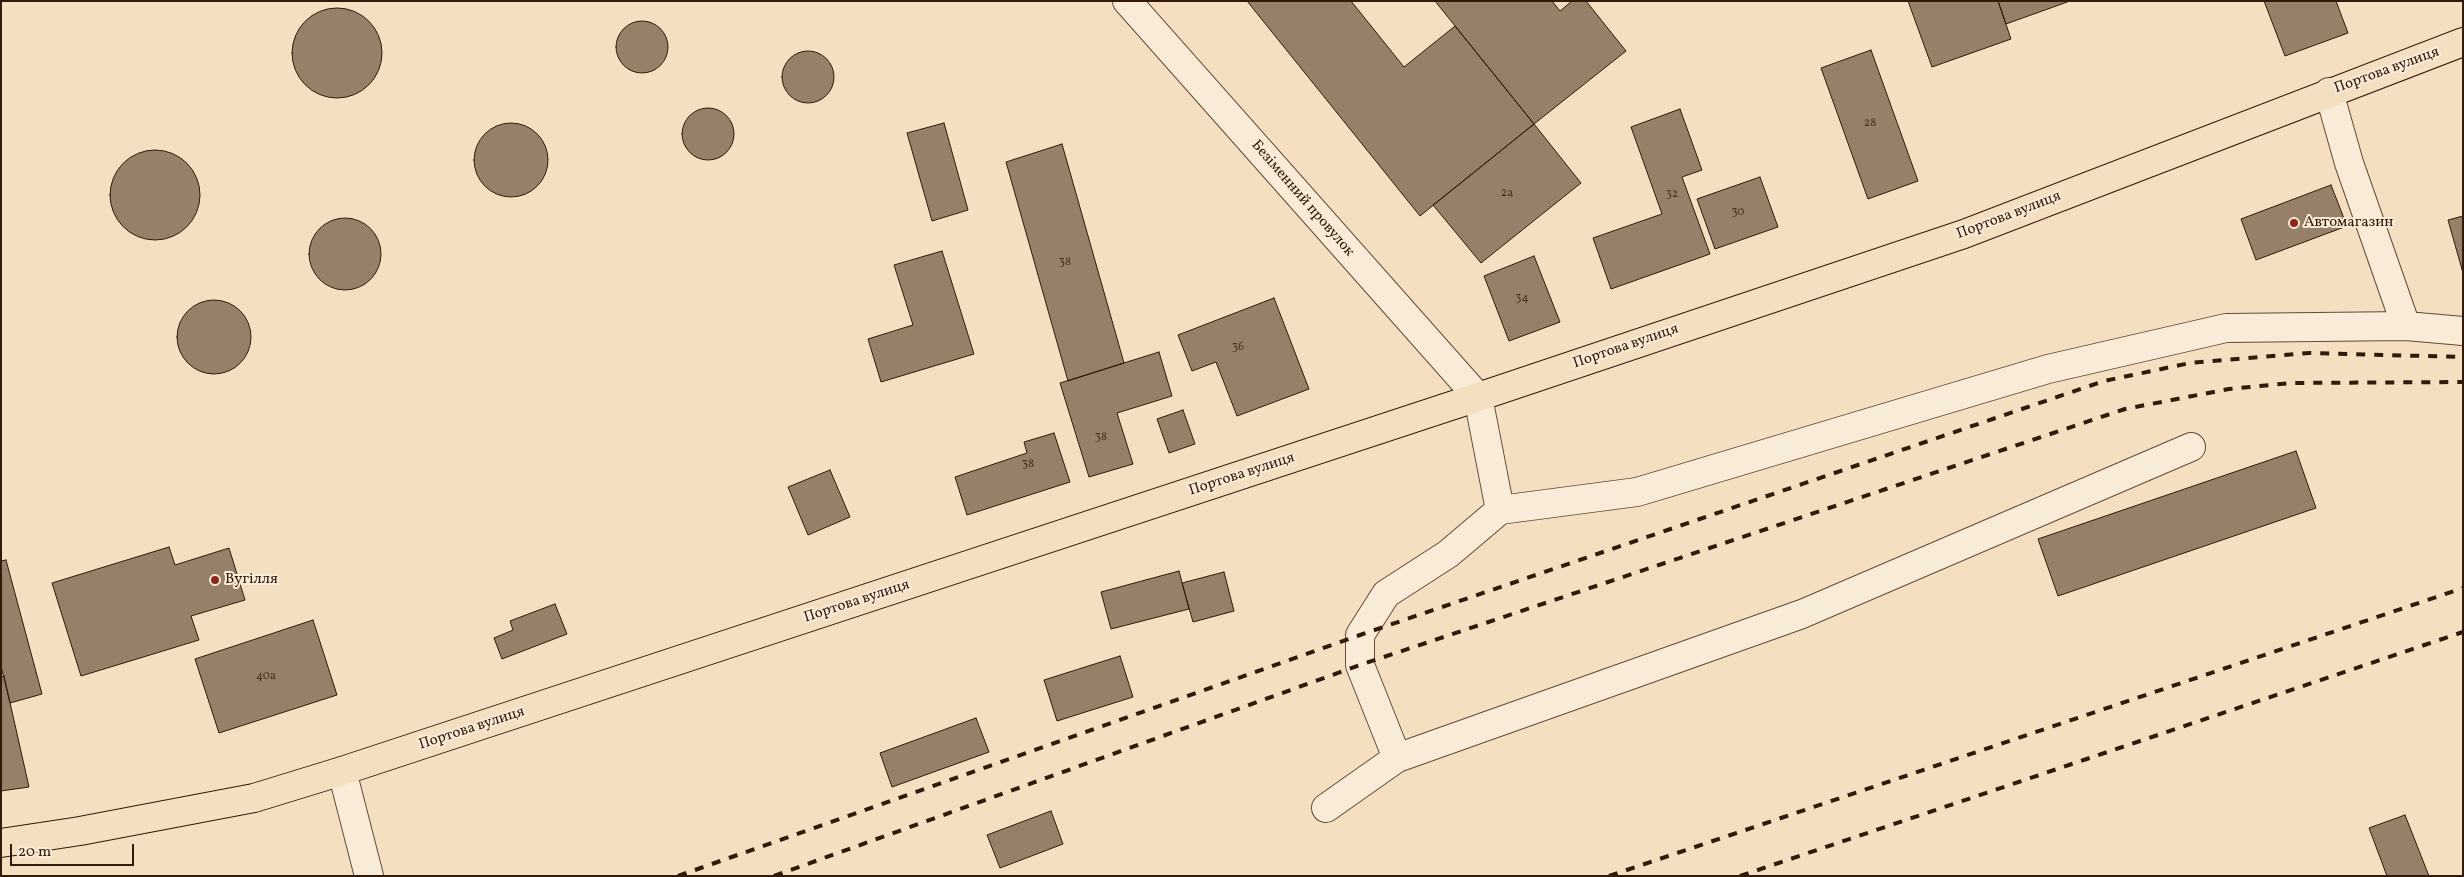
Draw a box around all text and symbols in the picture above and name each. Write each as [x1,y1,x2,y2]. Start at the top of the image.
street label: Портова вулиця [2332,44,2442,98]
house number: 28 [1864,117,1876,131]
street label: Безіменний провулок [1247,137,1357,261]
house number: 2а [1501,187,1513,201]
house number: 32 [1666,188,1678,202]
street label: Портова вулиця [1954,188,2064,244]
house number: 30 [1731,206,1745,220]
place label: Автомагазин [2304,214,2393,232]
marker: Автомагазин [2288,217,2300,229]
house number: 38 [1059,256,1071,270]
house number: 34 [1515,292,1529,306]
street label: Портова вулиця [1571,321,1681,373]
house number: 36 [1232,341,1244,355]
house number: 38 [1095,431,1107,445]
street label: Портова вулиця [1187,449,1297,501]
house number: 38 [1022,458,1034,472]
place label: Вугілля [225,571,278,589]
marker: Вугілля [209,574,221,586]
street label: Портова вулиця [802,576,912,628]
house number: 40а [256,670,276,684]
street label: Портова вулиця [417,703,527,755]
scale bar [12,834,136,866]
text: 20 m [18,842,51,863]

